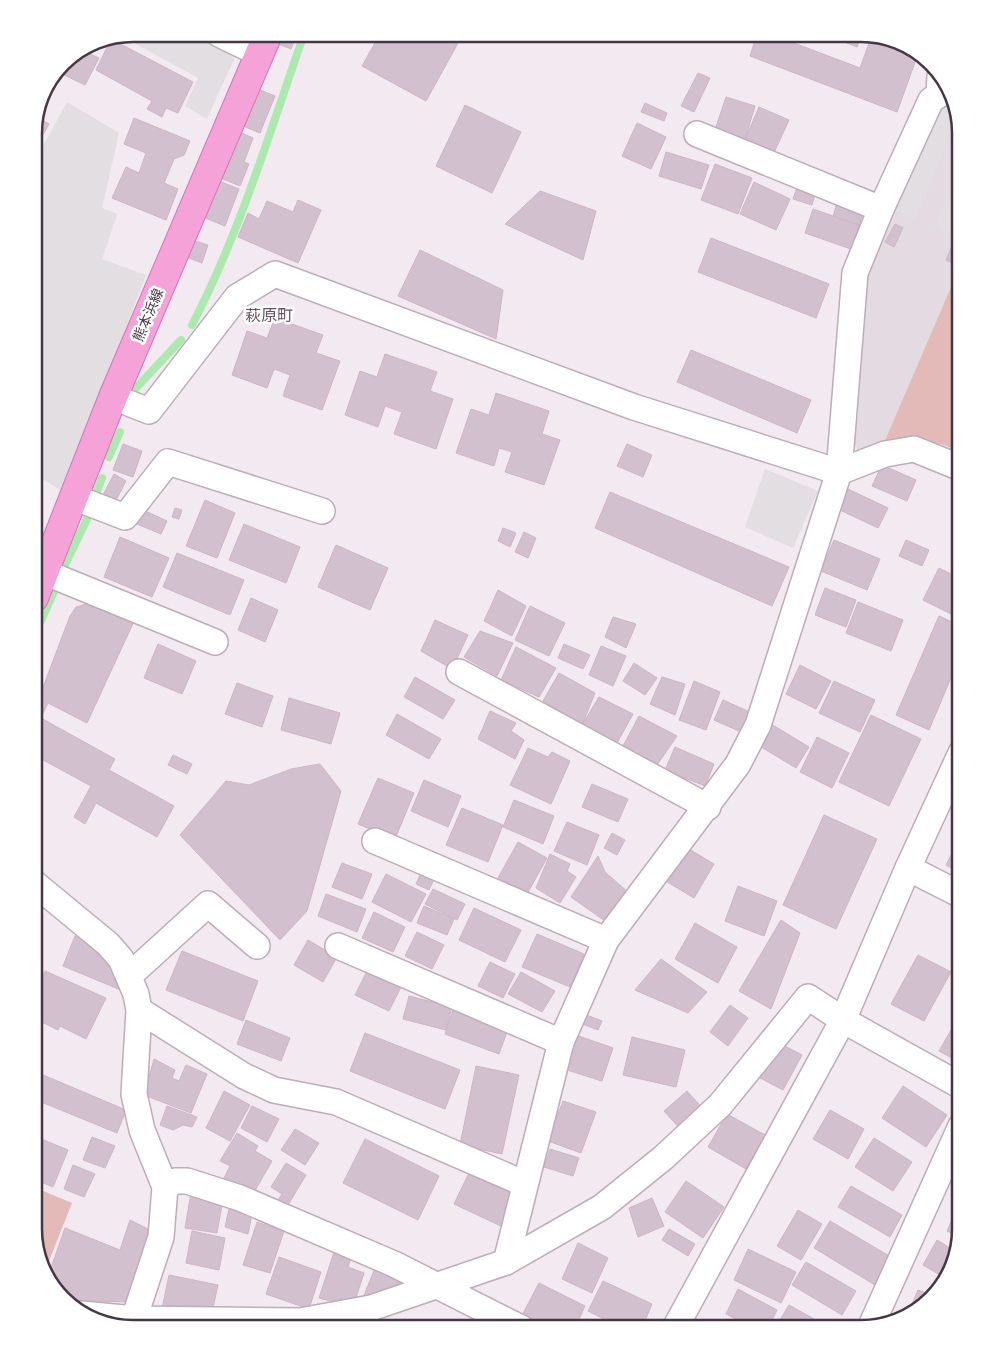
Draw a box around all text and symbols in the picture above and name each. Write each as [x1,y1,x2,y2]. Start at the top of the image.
street label: 熊本浜線 [130,286,167,344]
district label: 萩原町 [245,306,293,326]

